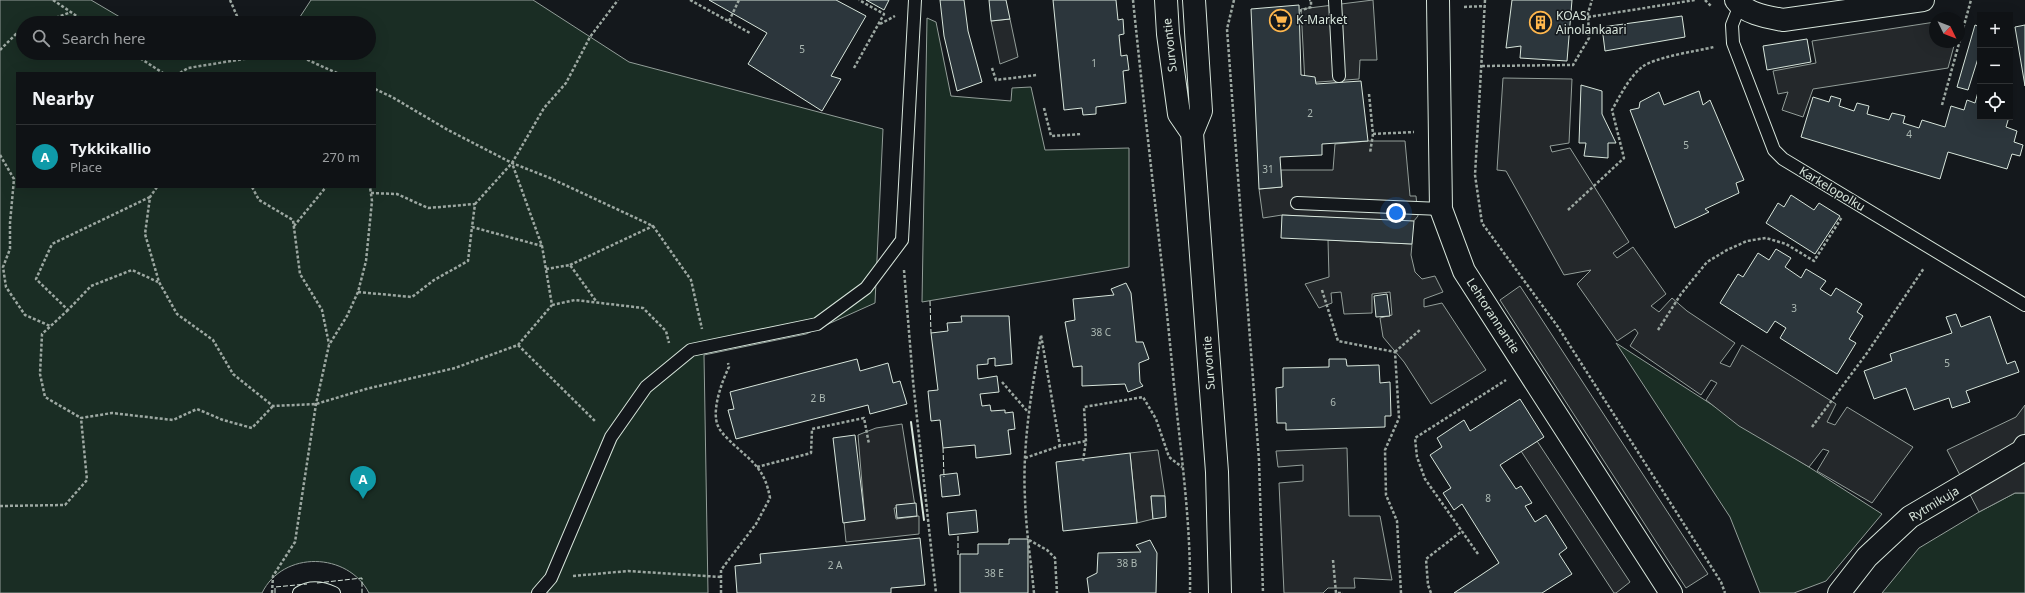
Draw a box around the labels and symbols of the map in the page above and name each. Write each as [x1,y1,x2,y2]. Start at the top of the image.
supermarket icon: K-Market [1267,7,1293,33]
place label: KOAS Ainolankaari [1556,7,1627,38]
building icon: KOAS Ainolankaari [1527,10,1553,36]
place label: K-Market [1296,11,1348,28]
north arrow [1929,12,1965,48]
street label: Survontie [1158,17,1181,73]
house number: 5 [799,42,805,56]
house number: 1 [1091,56,1097,70]
house number: 2 [1307,106,1313,120]
house number: 4 [1906,127,1912,141]
house number: 5 [1683,138,1689,152]
house number: 31 [1262,162,1274,176]
street label: Karkelopolku [1796,162,1868,215]
your location [1386,203,1406,223]
street label: Lehtorannantie [1463,275,1524,357]
house number: 3 [1791,301,1797,315]
house number: 38 C [1091,325,1112,339]
street label: Survontie [1198,335,1219,391]
house number: 5 [1944,356,1950,370]
house number: 2 B [811,391,825,405]
house number: 6 [1330,395,1336,409]
pin: A [350,466,376,499]
street label: Rytmikuja [1905,482,1962,525]
house number: 8 [1485,491,1491,505]
house number: 38 B [1117,556,1137,570]
house number: 2 A [828,558,843,572]
house number: 38 E [984,566,1004,580]

